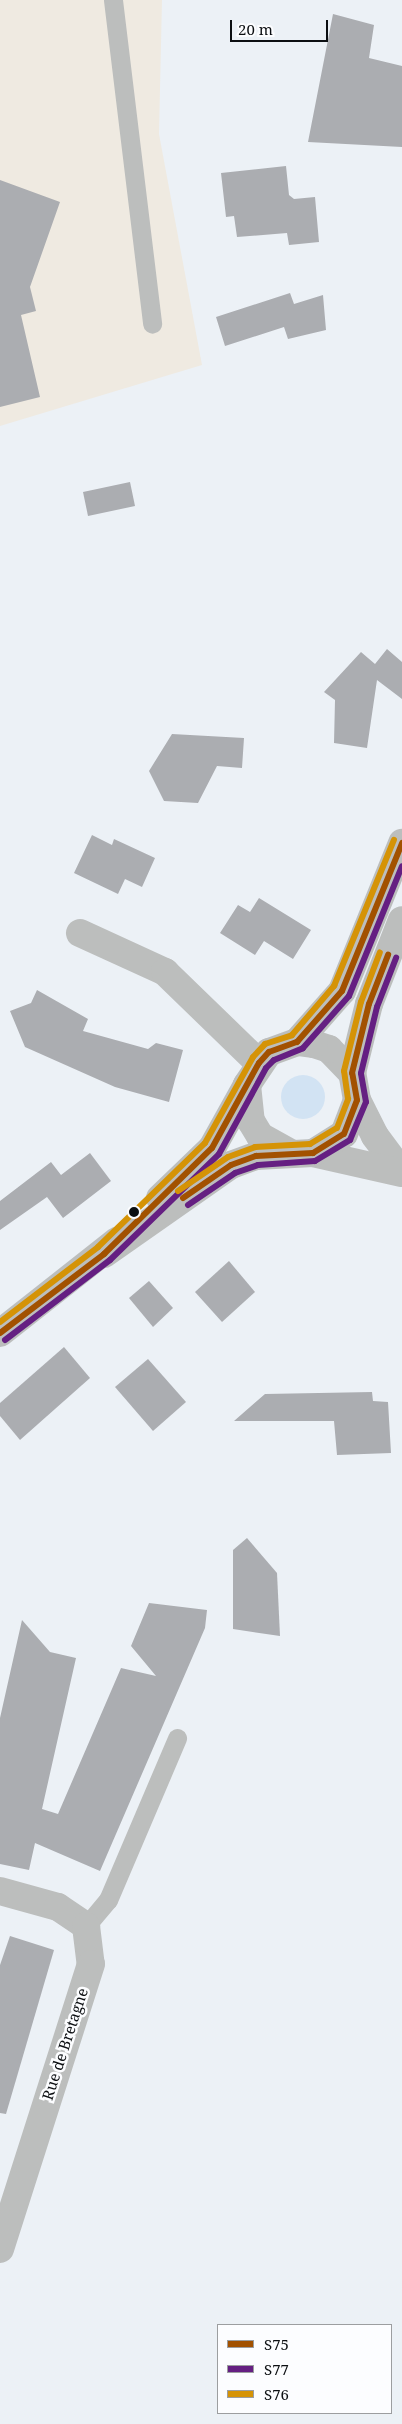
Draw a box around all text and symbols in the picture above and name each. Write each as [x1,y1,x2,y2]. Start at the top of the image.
scale bar [232,10,330,42]
text: 20 m [238,19,273,39]
unlabelled marker [129,1207,139,1217]
street label: Rue de Bretagne [38,1986,92,2102]
legend [217,2324,392,2414]
text: S75 [264,2334,289,2354]
text: S77 [264,2359,289,2379]
text: S76 [264,2384,289,2404]

